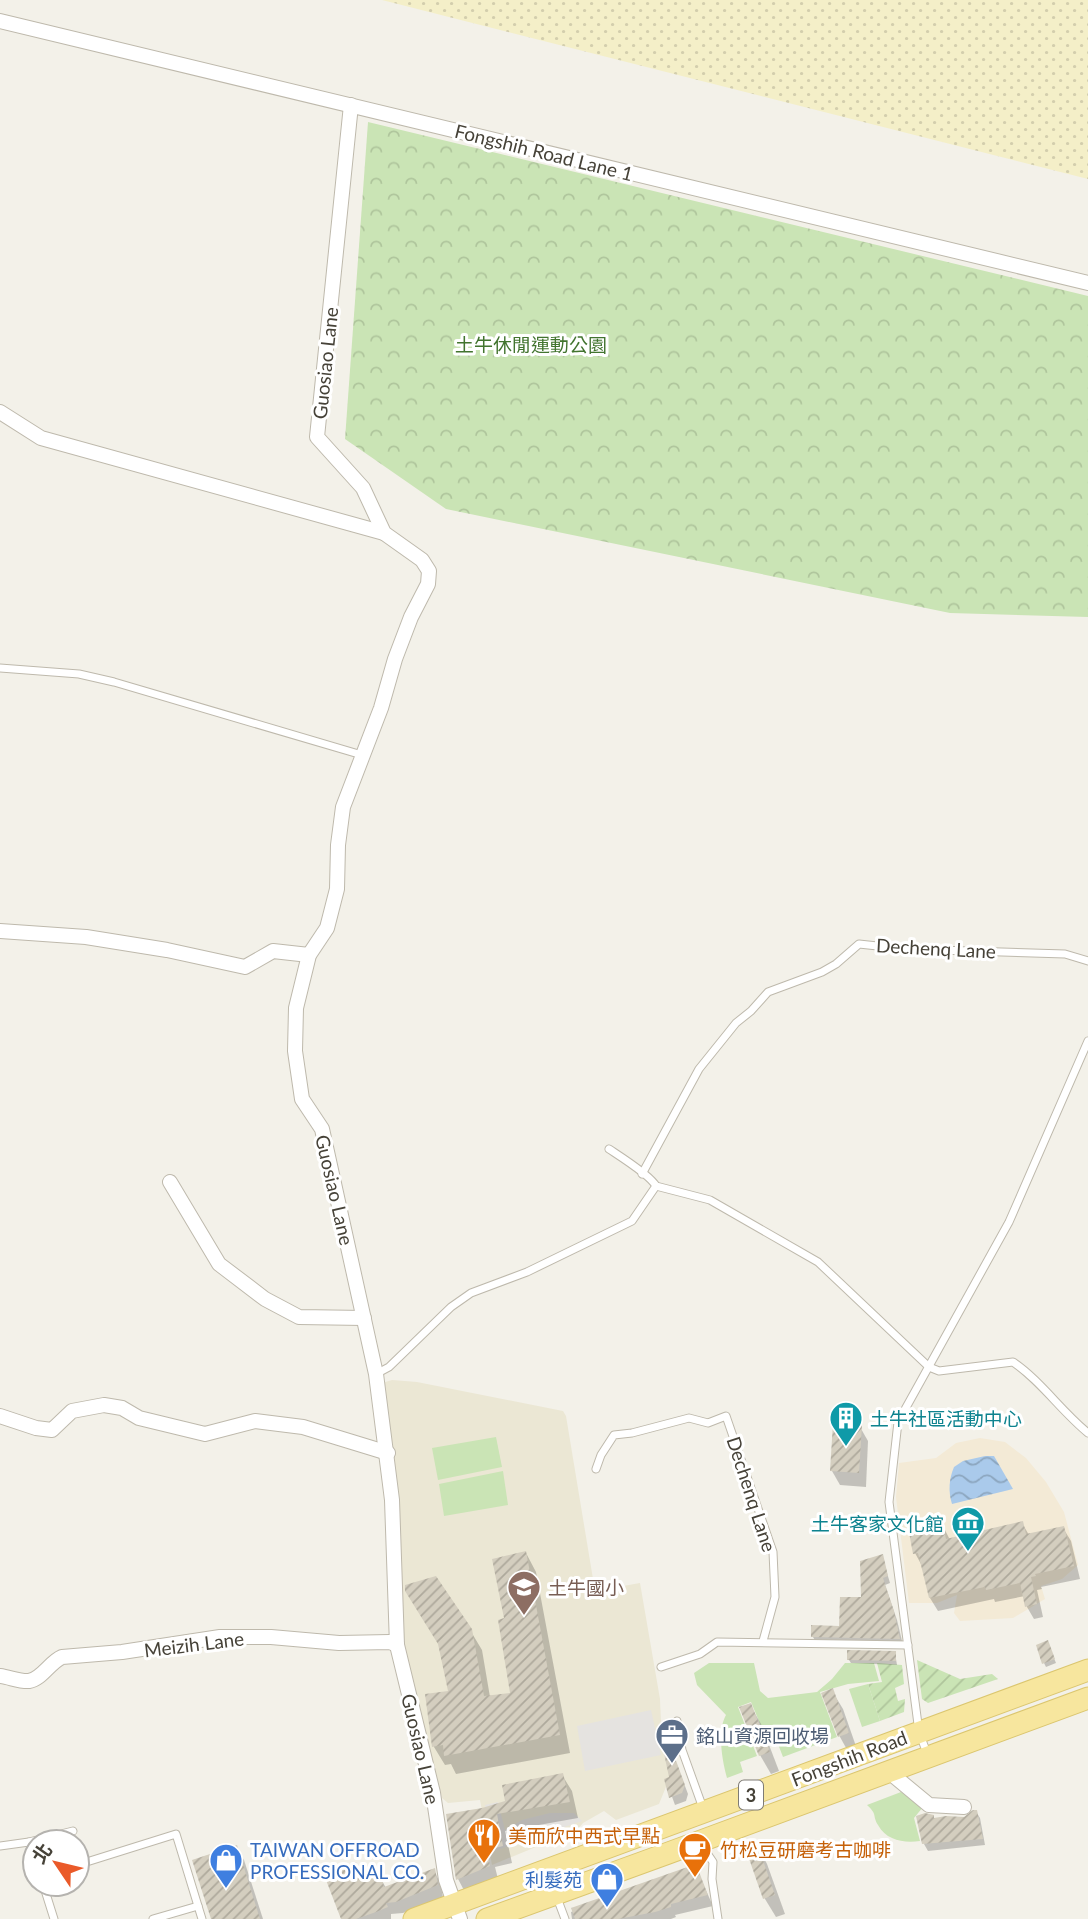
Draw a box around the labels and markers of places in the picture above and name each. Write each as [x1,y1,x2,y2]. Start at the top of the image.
building icon: 土牛社區活動中心 [827,1399,865,1448]
place label: 土牛社區活動中心 [870,1407,1022,1430]
museum icon: 土牛客家文化館 [949,1504,987,1553]
place label: 土牛客家文化館 [811,1512,944,1535]
school or university icon: 土牛國小 [505,1568,543,1617]
place label: 土牛國小 [548,1576,624,1599]
office icon: 銘山資源回收場 [653,1716,691,1765]
place label: 銘山資源回收場 [696,1724,829,1747]
restaurant icon: 美而欣中西式早點 [465,1816,503,1865]
place label: 美而欣中西式早點 [508,1824,660,1847]
cafe icon: 竹松豆研磨考古咖啡 [676,1830,714,1879]
place label: TAIWAN OFFROAD PROFESSIONAL CO. [250,1838,424,1883]
place label: 竹松豆研磨考古咖啡 [720,1838,891,1861]
shop icon: TAIWAN OFFROAD PROFESSIONAL CO. [207,1841,245,1890]
shop icon: 利髮苑 [588,1860,626,1909]
place label: 利髮苑 [525,1868,582,1891]

